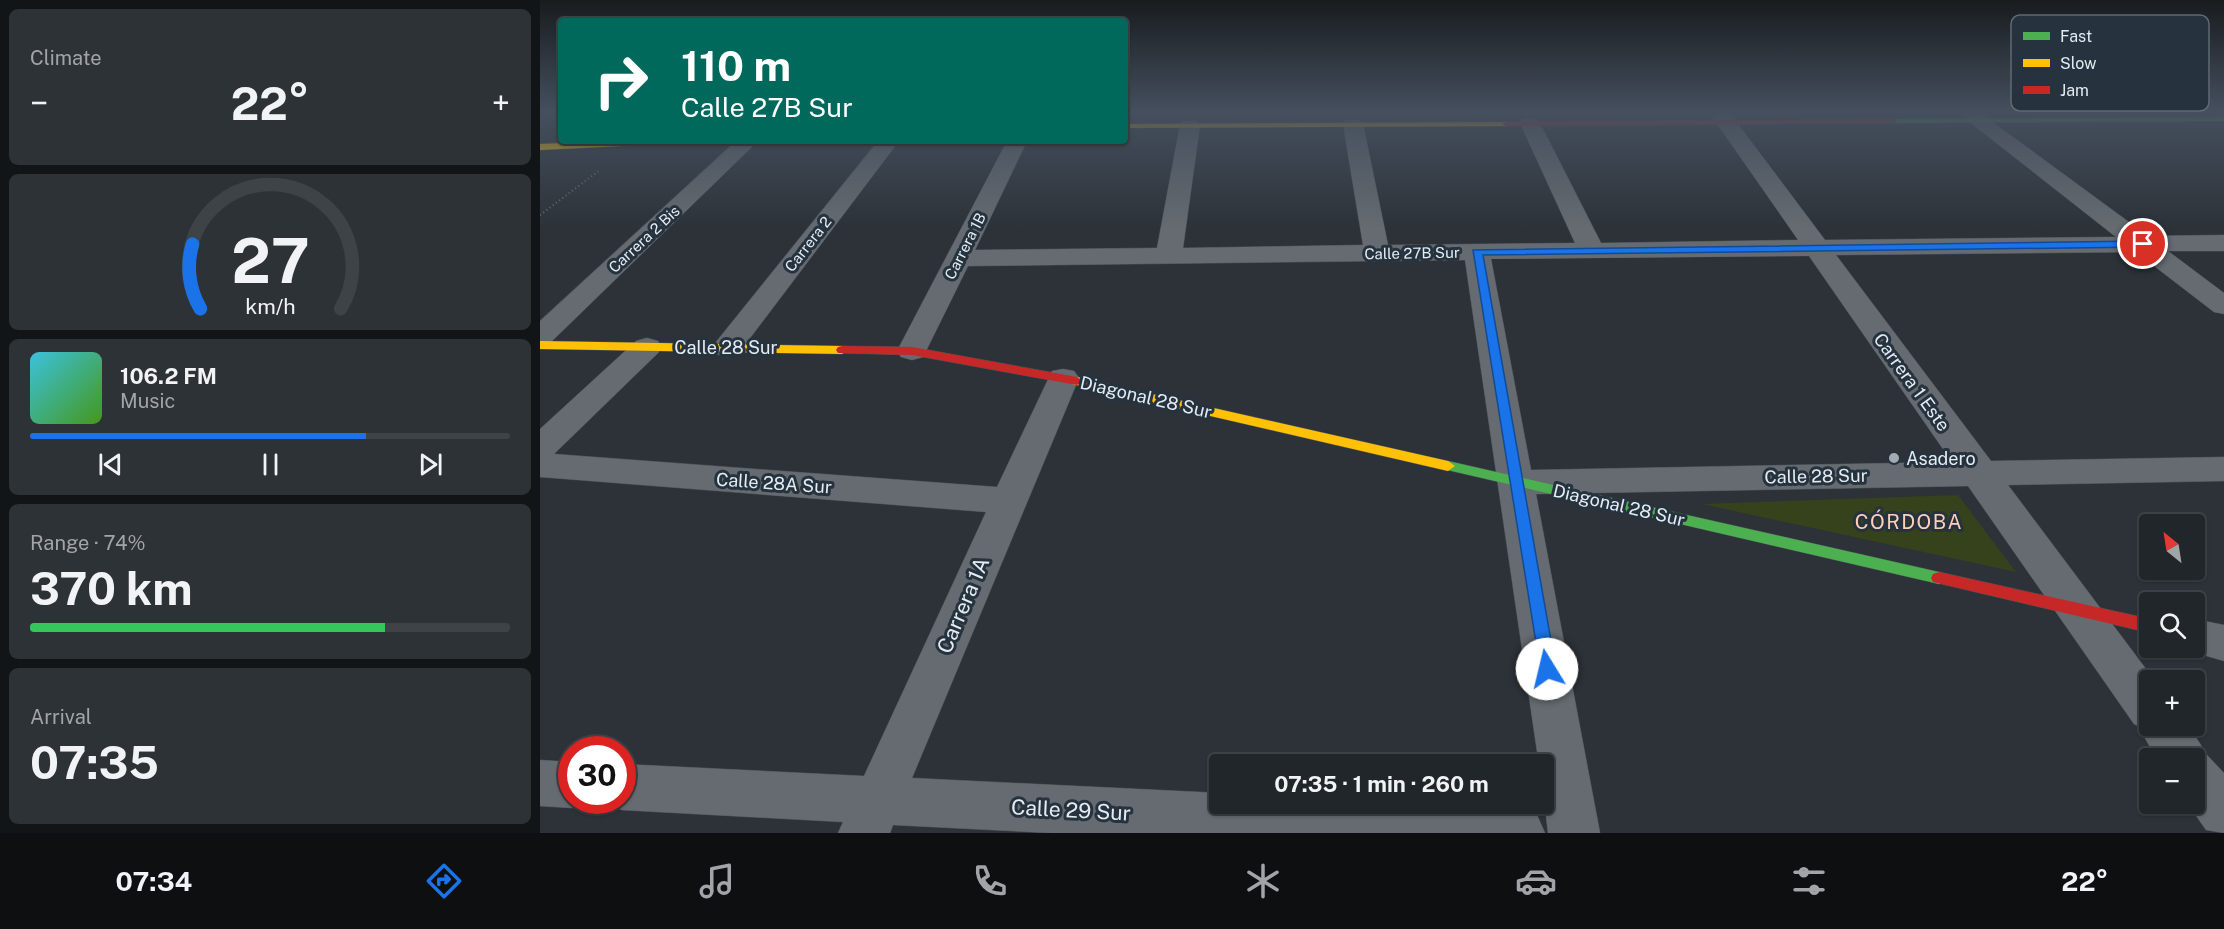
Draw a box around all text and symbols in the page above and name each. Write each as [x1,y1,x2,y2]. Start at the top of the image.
legend [2011,15,2209,111]
text: Fast [2060,27,2092,46]
text: 110 m [681,41,791,90]
icon: right [582,42,660,120]
text: Climate [30,46,102,70]
text: Slow [2060,54,2097,73]
text: 22° [231,77,309,130]
text: Jam [2060,81,2089,100]
text: − [30,84,48,122]
text: + [492,84,510,122]
text: Calle 27B Sur [681,91,853,123]
street label: Carrera 2 Bis [605,202,683,276]
street label: Carrera 1B [941,210,989,282]
street label: Carrera 2 [781,213,835,275]
pin [2117,218,2168,269]
text: 27 [231,224,309,297]
icon: arrive [2126,227,2159,260]
street label: Calle 27B Sur [1364,244,1460,262]
text: km/h [245,294,295,319]
street label: Carrera 1 Este [1869,329,1955,435]
street label: Calle 28 Sur [674,337,778,358]
text: 106.2 FM [120,363,217,389]
street label: Diagonal 28 Sur [1078,372,1214,422]
text: Music [120,389,175,413]
icon: previous [94,448,127,481]
icon: pause [254,448,287,481]
icon: next [414,448,447,481]
place label: Asadero [1906,448,1976,469]
marker: Asadero [1887,451,1901,465]
street label: Calle 28 Sur [1764,465,1868,487]
street label: Calle 28A Sur [715,468,833,498]
street label: Diagonal 28 Sur [1551,480,1687,530]
district label: CÓRDOBA [1855,509,1963,534]
north arrow [2139,514,2205,580]
map controls [2139,514,2205,814]
text: Range · 74% [30,531,146,555]
street label: Carrera 1A [932,553,994,657]
text: 370 km [30,562,192,615]
button: search [2139,592,2205,658]
position arrow [1515,637,1579,701]
button: + [2139,670,2205,736]
text: Arrival [30,705,92,729]
text: 07:35 [30,736,159,789]
speed limit sign: 30 [558,736,636,814]
button: − [2139,748,2205,814]
text: 07:35 · 1 min · 260 m [1274,771,1489,797]
street label: Calle 29 Sur [1010,794,1132,826]
icon: directions [423,860,465,902]
icon: music [696,860,738,902]
icon: phone [969,860,1011,902]
icon: climate [1242,860,1284,902]
icon: car [1515,860,1557,902]
icon: filters [1788,860,1830,902]
text: 07:34 [116,865,192,897]
text: 22° [2061,865,2108,897]

